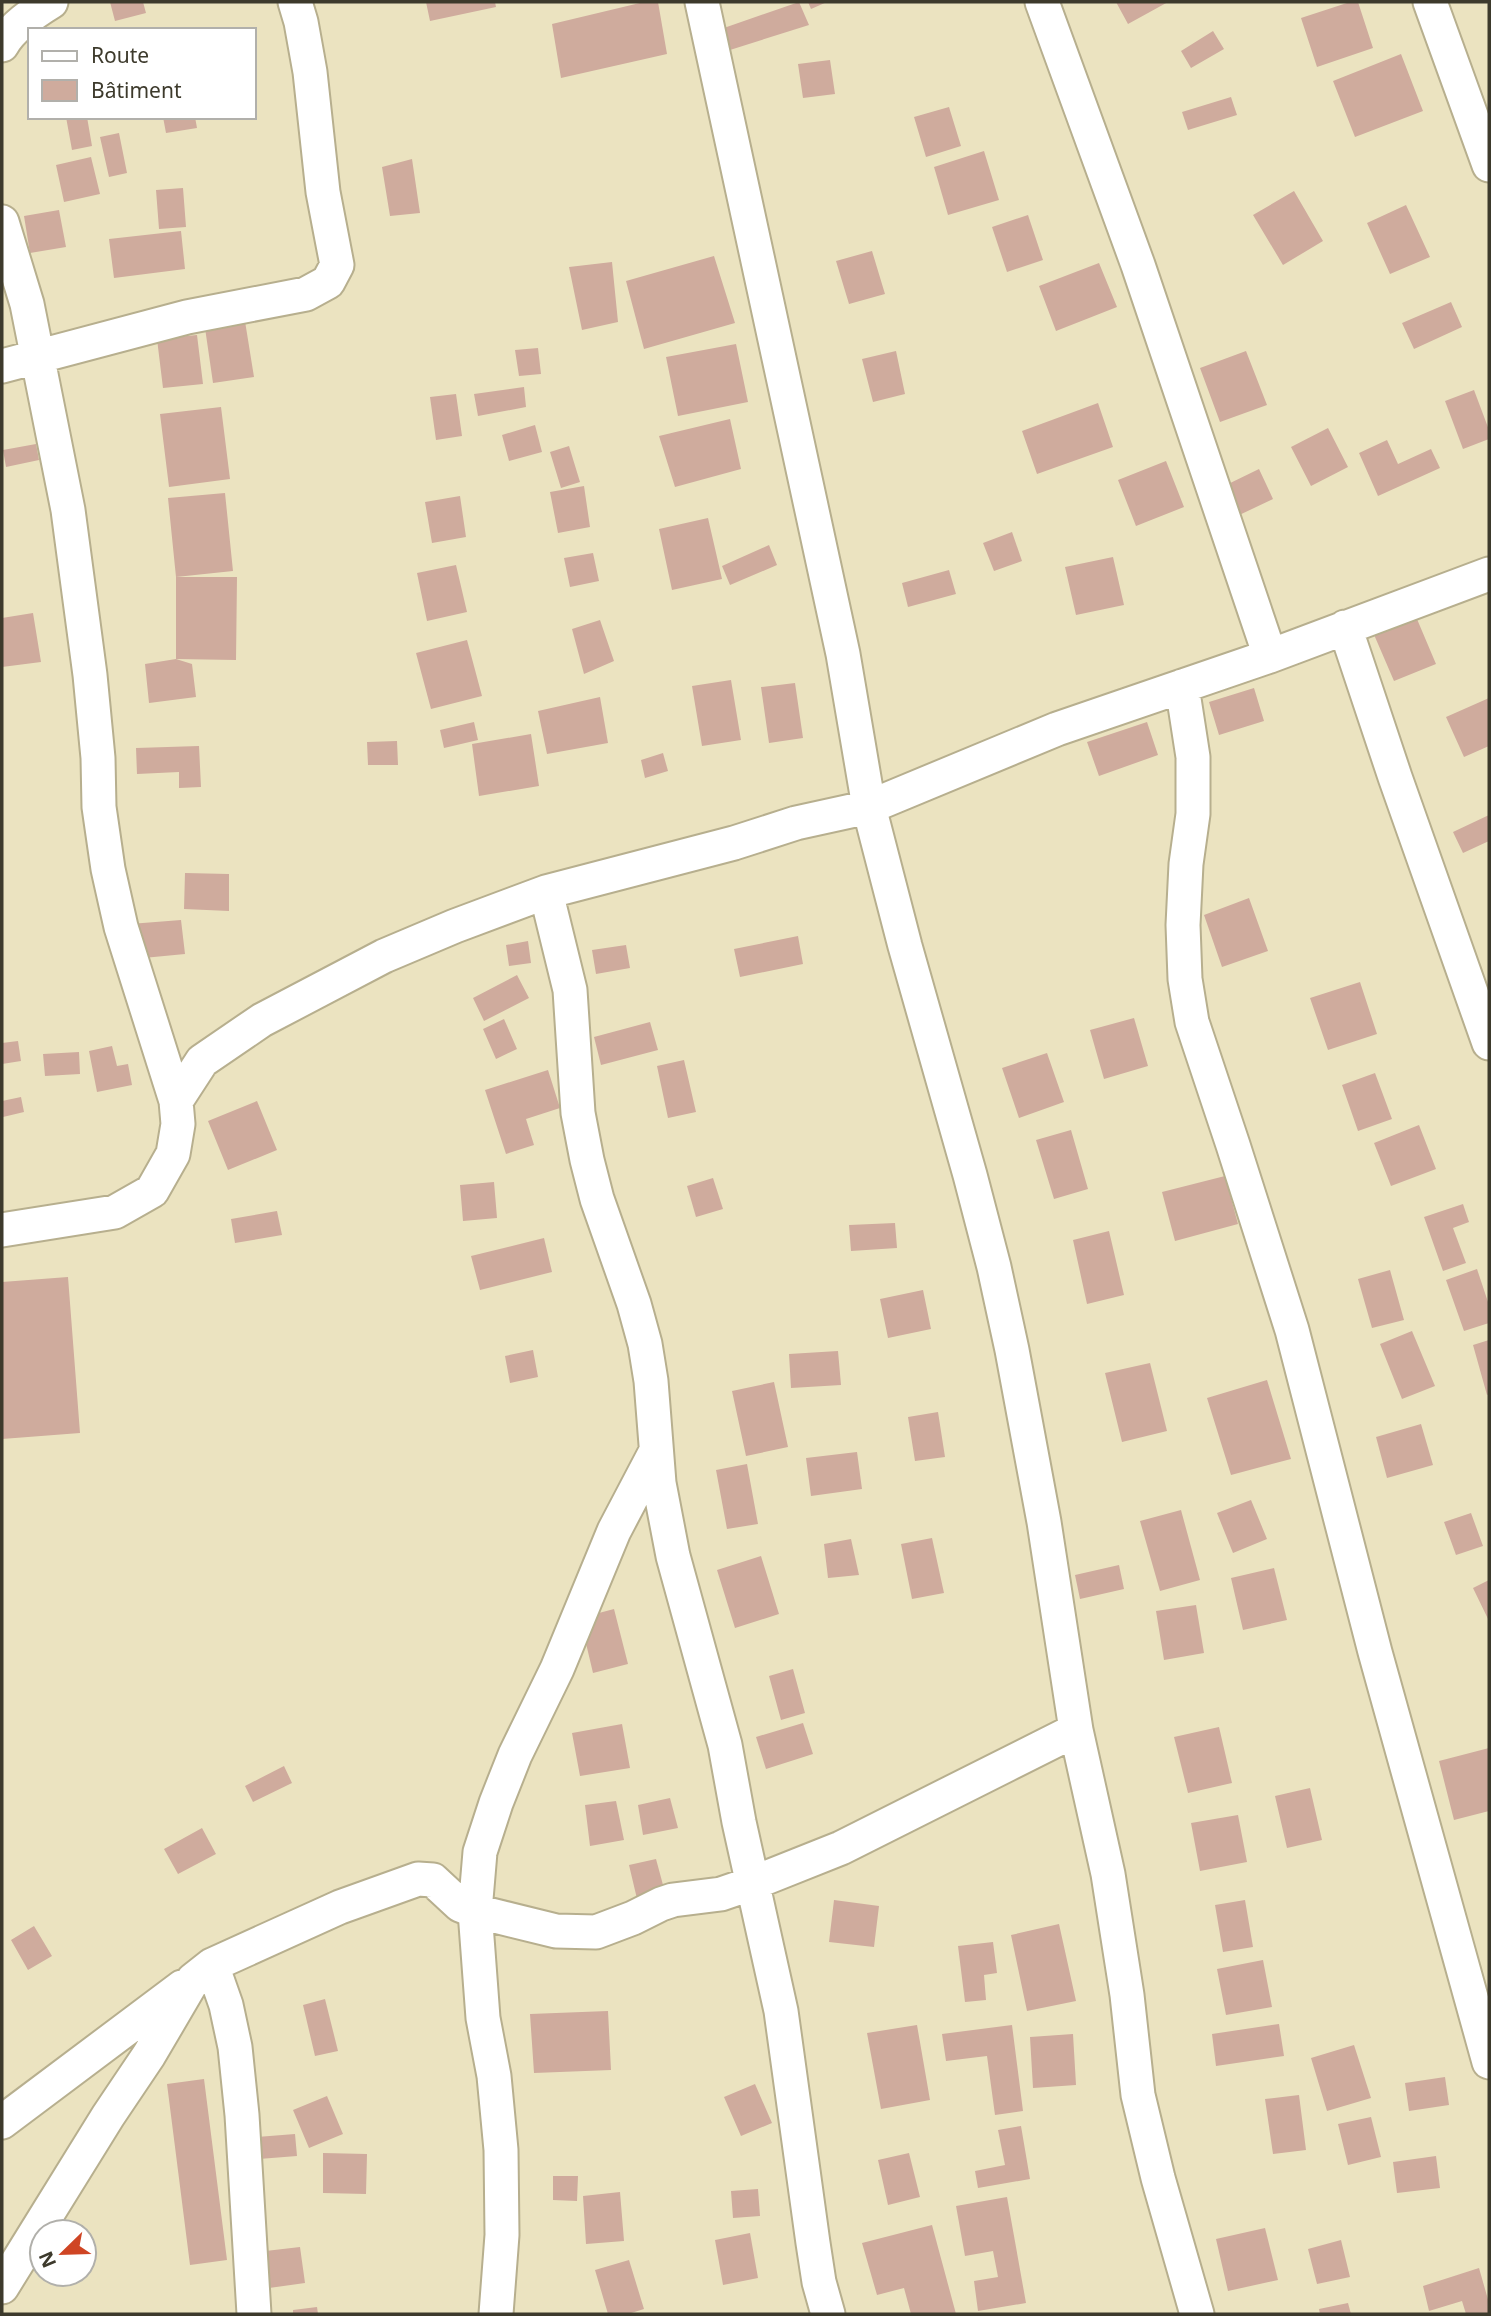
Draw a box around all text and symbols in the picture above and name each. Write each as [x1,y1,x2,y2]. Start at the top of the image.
legend [28,28,256,119]
text: Route [91,41,149,69]
text: Bâtiment [91,76,182,104]
north arrow [28,2218,98,2288]
text: N [32,2247,62,2272]

